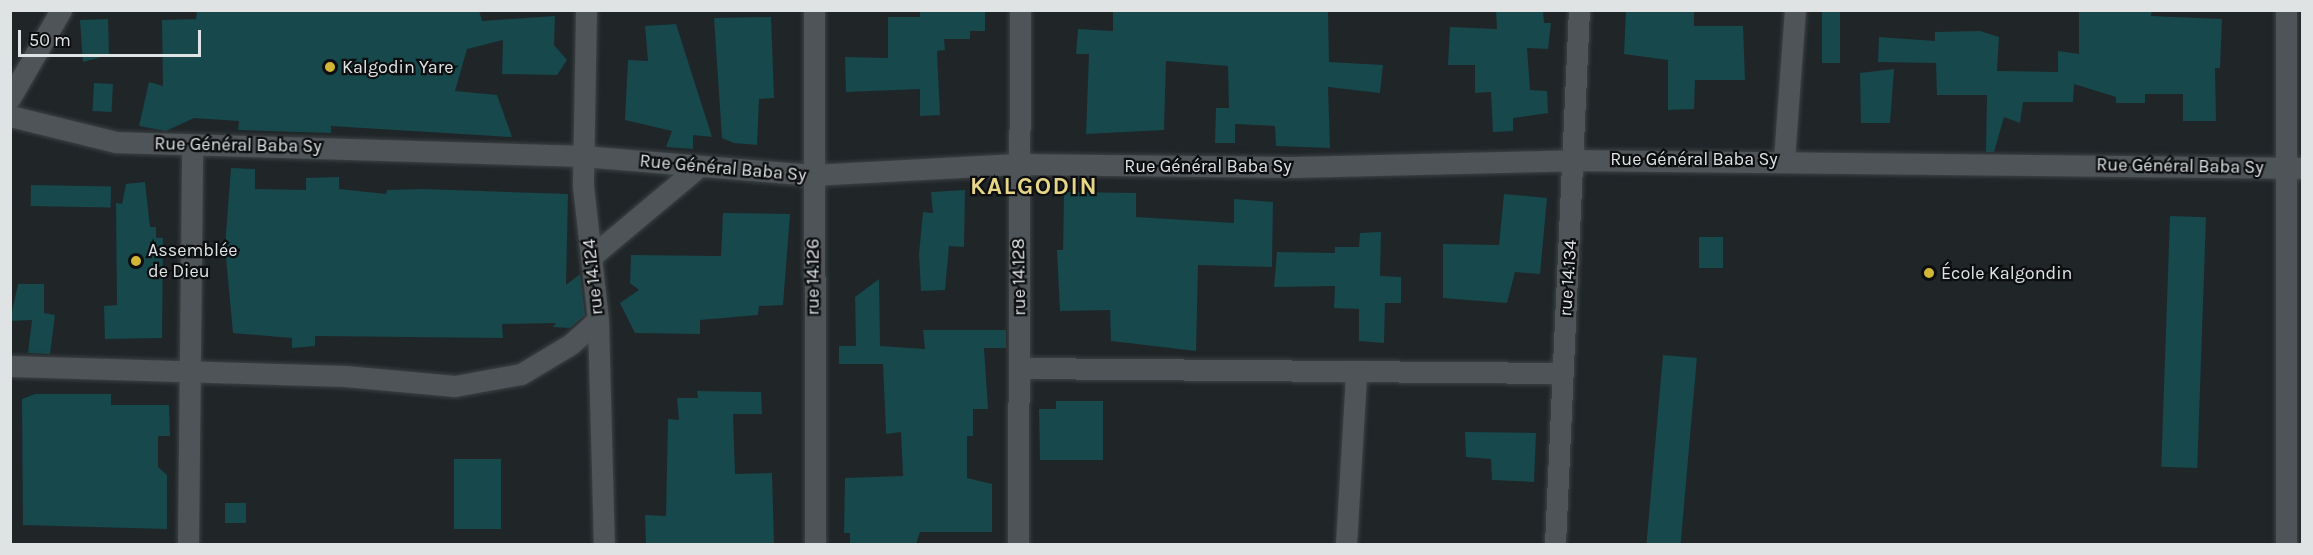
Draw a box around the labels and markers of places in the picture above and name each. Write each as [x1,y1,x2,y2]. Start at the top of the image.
place label: Kalgodin Yare [342,56,453,78]
marker: Kalgodin Yare [323,60,337,74]
place label: Assemblée de Dieu [148,240,238,282]
marker: Assemblée de Dieu [129,254,143,268]
place label: École Kalgondin [1941,262,2072,284]
marker: École Kalgondin [1922,266,1936,280]

